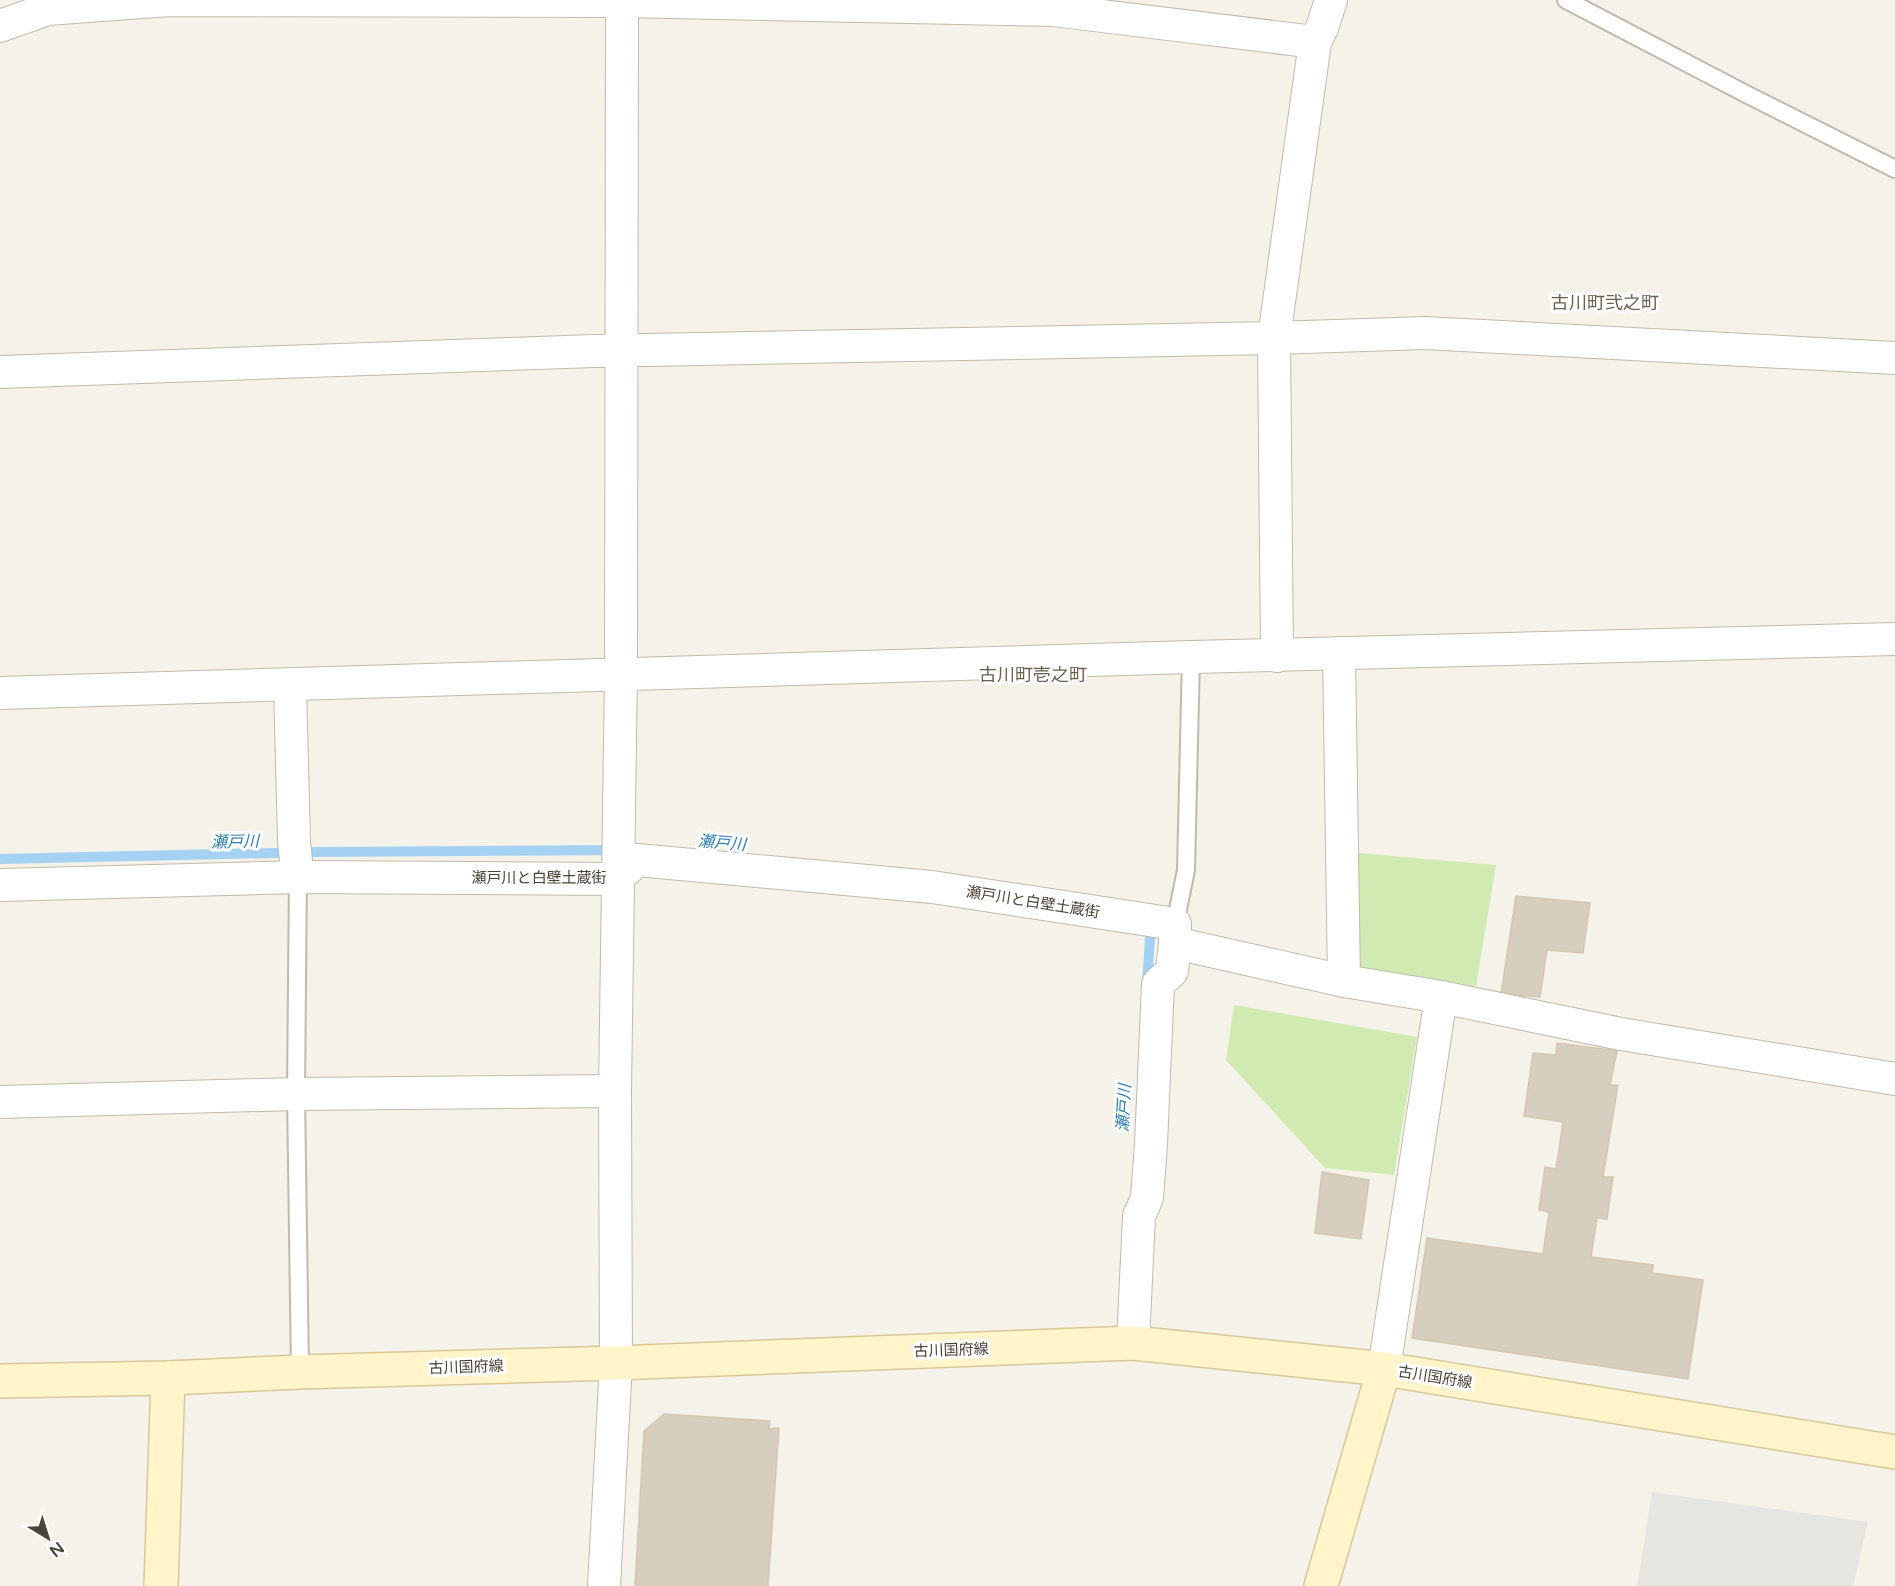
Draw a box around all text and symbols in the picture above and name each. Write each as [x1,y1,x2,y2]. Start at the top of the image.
district label: 古川町弐之町 [1551,292,1659,314]
district label: 古川町壱之町 [979,664,1087,686]
water label: 瀬戸川 [697,831,749,855]
water label: 瀬戸川 [211,832,261,852]
street label: 瀬戸川と白壁土蔵街 [471,869,607,887]
street label: 瀬戸川と白壁土蔵街 [965,883,1101,921]
water label: 瀬戸川 [1113,1082,1135,1133]
street label: 古川国府線 [913,1340,989,1360]
street label: 古川国府線 [428,1357,504,1377]
street label: 古川国府線 [1397,1362,1473,1392]
north arrow [18,1508,78,1568]
text: N [45,1537,68,1561]

